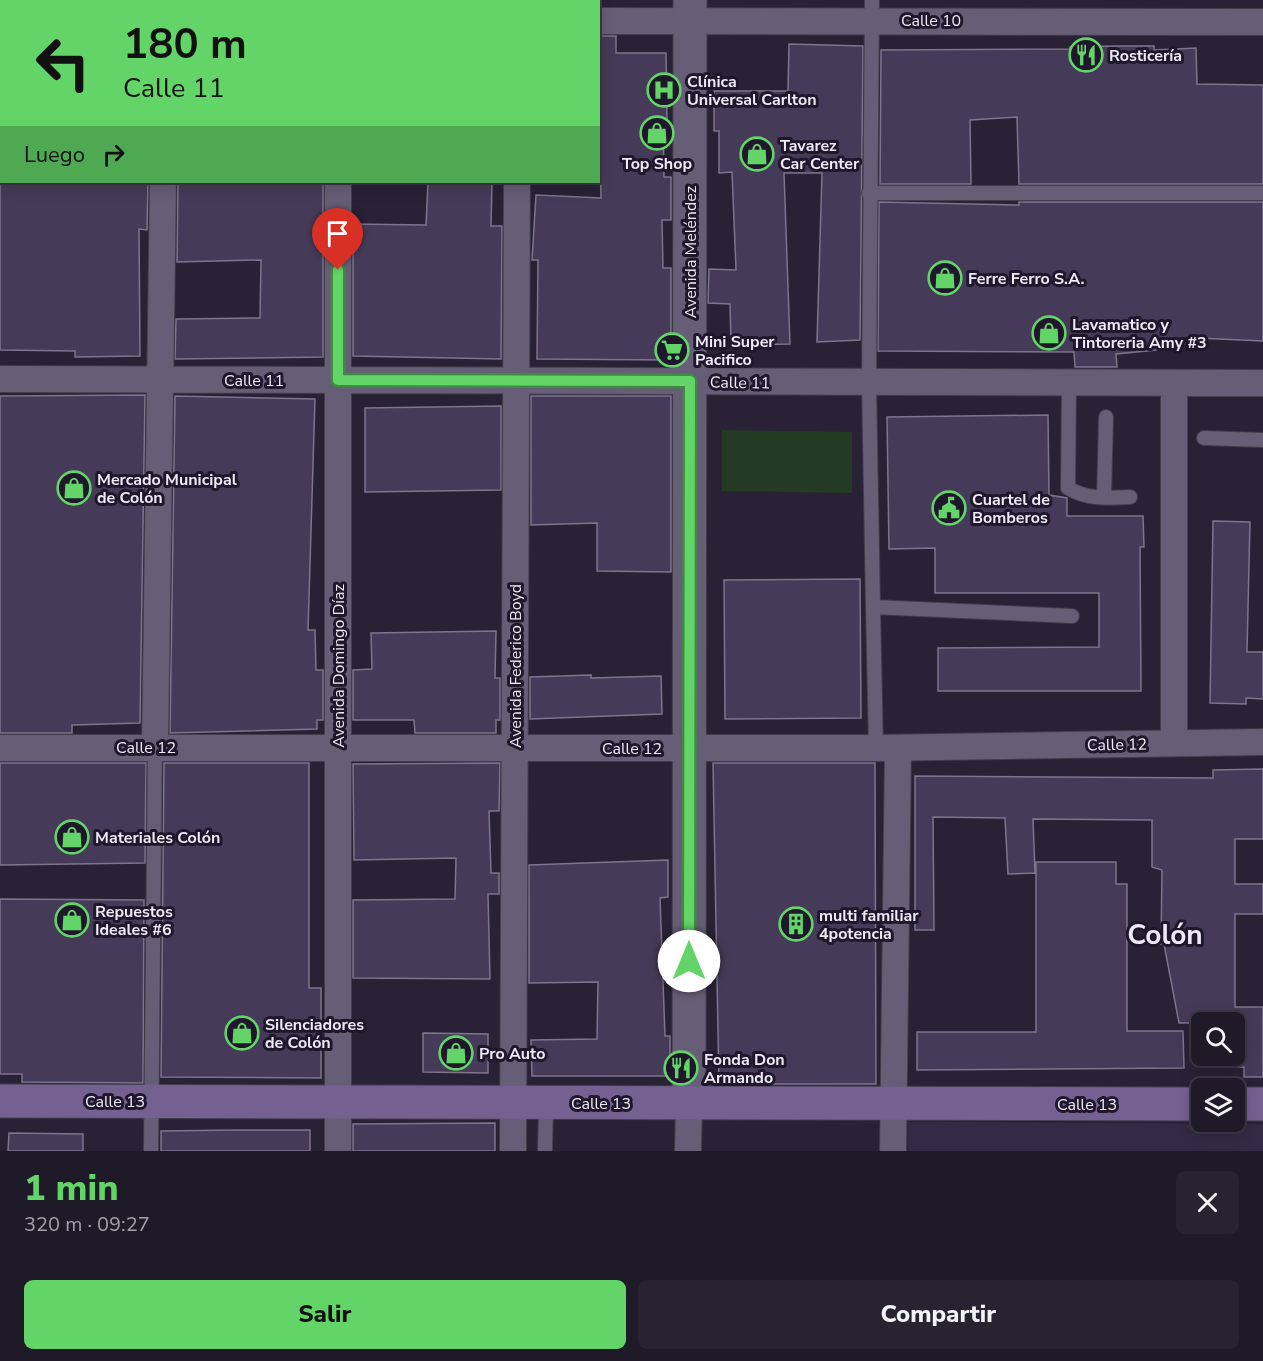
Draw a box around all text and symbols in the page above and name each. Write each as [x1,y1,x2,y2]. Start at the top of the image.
street label: Calle 10 [901,10,961,32]
text: 180 m [123,16,247,73]
icon: left [24,24,102,102]
restaurant icon: Rosticería [1068,37,1104,73]
place label: Rosticería [1109,45,1182,67]
text: Calle 11 [123,70,225,107]
place label: Clínica Universal Carlton [687,71,817,111]
hospital icon: Clínica Universal Carlton [646,72,682,108]
shop icon: Top Shop [639,115,675,151]
place label: Tavarez Car Center [780,135,860,175]
shop icon: Tavarez Car Center [739,136,775,172]
icon: right [97,138,130,171]
text: Luego [24,140,85,170]
place label: Top Shop [622,153,692,175]
street label: Avenida Meléndez [680,186,702,318]
pin [312,208,363,270]
icon: arrive [321,217,354,250]
shop icon: Ferre Ferro S.A. [927,260,963,296]
place label: Ferre Ferro S.A. [968,268,1085,290]
place label: Lavamatico y Tintoreria Amy #3 [1072,314,1207,354]
shop icon: Lavamatico y Tintoreria Amy #3 [1031,315,1067,351]
place label: Mini Super Pacifico [695,331,775,371]
supermarket icon: Mini Super Pacifico [654,332,690,368]
street label: Calle 11 [224,370,284,392]
street label: Calle 11 [710,371,770,395]
place label: Mercado Municipal de Colón [97,469,237,509]
shop icon: Mercado Municipal de Colón [56,470,92,506]
place label: Cuartel de Bomberos [972,489,1050,529]
public building icon: Cuartel de Bomberos [931,490,967,526]
street label: Avenida Domingo Díaz [328,584,350,748]
street label: Avenida Federico Boyd [505,584,527,748]
street label: Calle 12 [1087,733,1147,757]
street label: Calle 12 [116,737,176,759]
street label: Calle 12 [602,738,662,760]
shop icon: Materiales Colón [54,819,90,855]
place label: Materiales Colón [95,827,220,849]
place label: Repuestos Ideales #6 [95,901,173,941]
shop icon: Repuestos Ideales #6 [54,902,90,938]
place label: multi familiar 4potencia [819,905,919,945]
building icon: multi familiar 4potencia [778,906,814,942]
district label: Colón [1127,916,1203,954]
position arrow [657,929,721,993]
map controls [1191,1012,1245,1132]
button: search [1191,1012,1245,1066]
place label: Silenciadores de Colón [265,1014,364,1054]
shop icon: Silenciadores de Colón [224,1015,260,1051]
shop icon: Pro Auto [438,1035,474,1071]
place label: Pro Auto [479,1043,545,1065]
place label: Fonda Don Armando [704,1049,785,1089]
restaurant icon: Fonda Don Armando [663,1050,699,1086]
button: layers [1191,1078,1245,1132]
street label: Calle 13 [85,1091,145,1113]
street label: Calle 13 [571,1093,631,1115]
street label: Calle 13 [1057,1094,1117,1116]
text: 1 min [24,1164,119,1213]
button: close [1176,1171,1239,1234]
text: 320 m · 09:27 [24,1211,150,1238]
button: Salir [24,1280,626,1349]
button: Compartir [638,1280,1239,1349]

